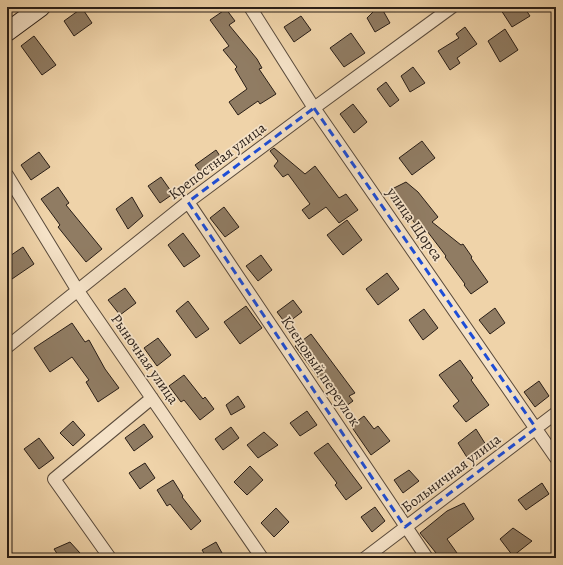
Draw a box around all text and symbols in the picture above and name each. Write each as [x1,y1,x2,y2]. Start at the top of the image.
street label: Крепостная улица [164,118,270,204]
street label: улица Щорса [382,182,448,265]
street label: Рыночная улица [106,310,184,408]
street label: Кленовый переулок [277,312,365,430]
street label: Больничная улица [397,429,505,517]

